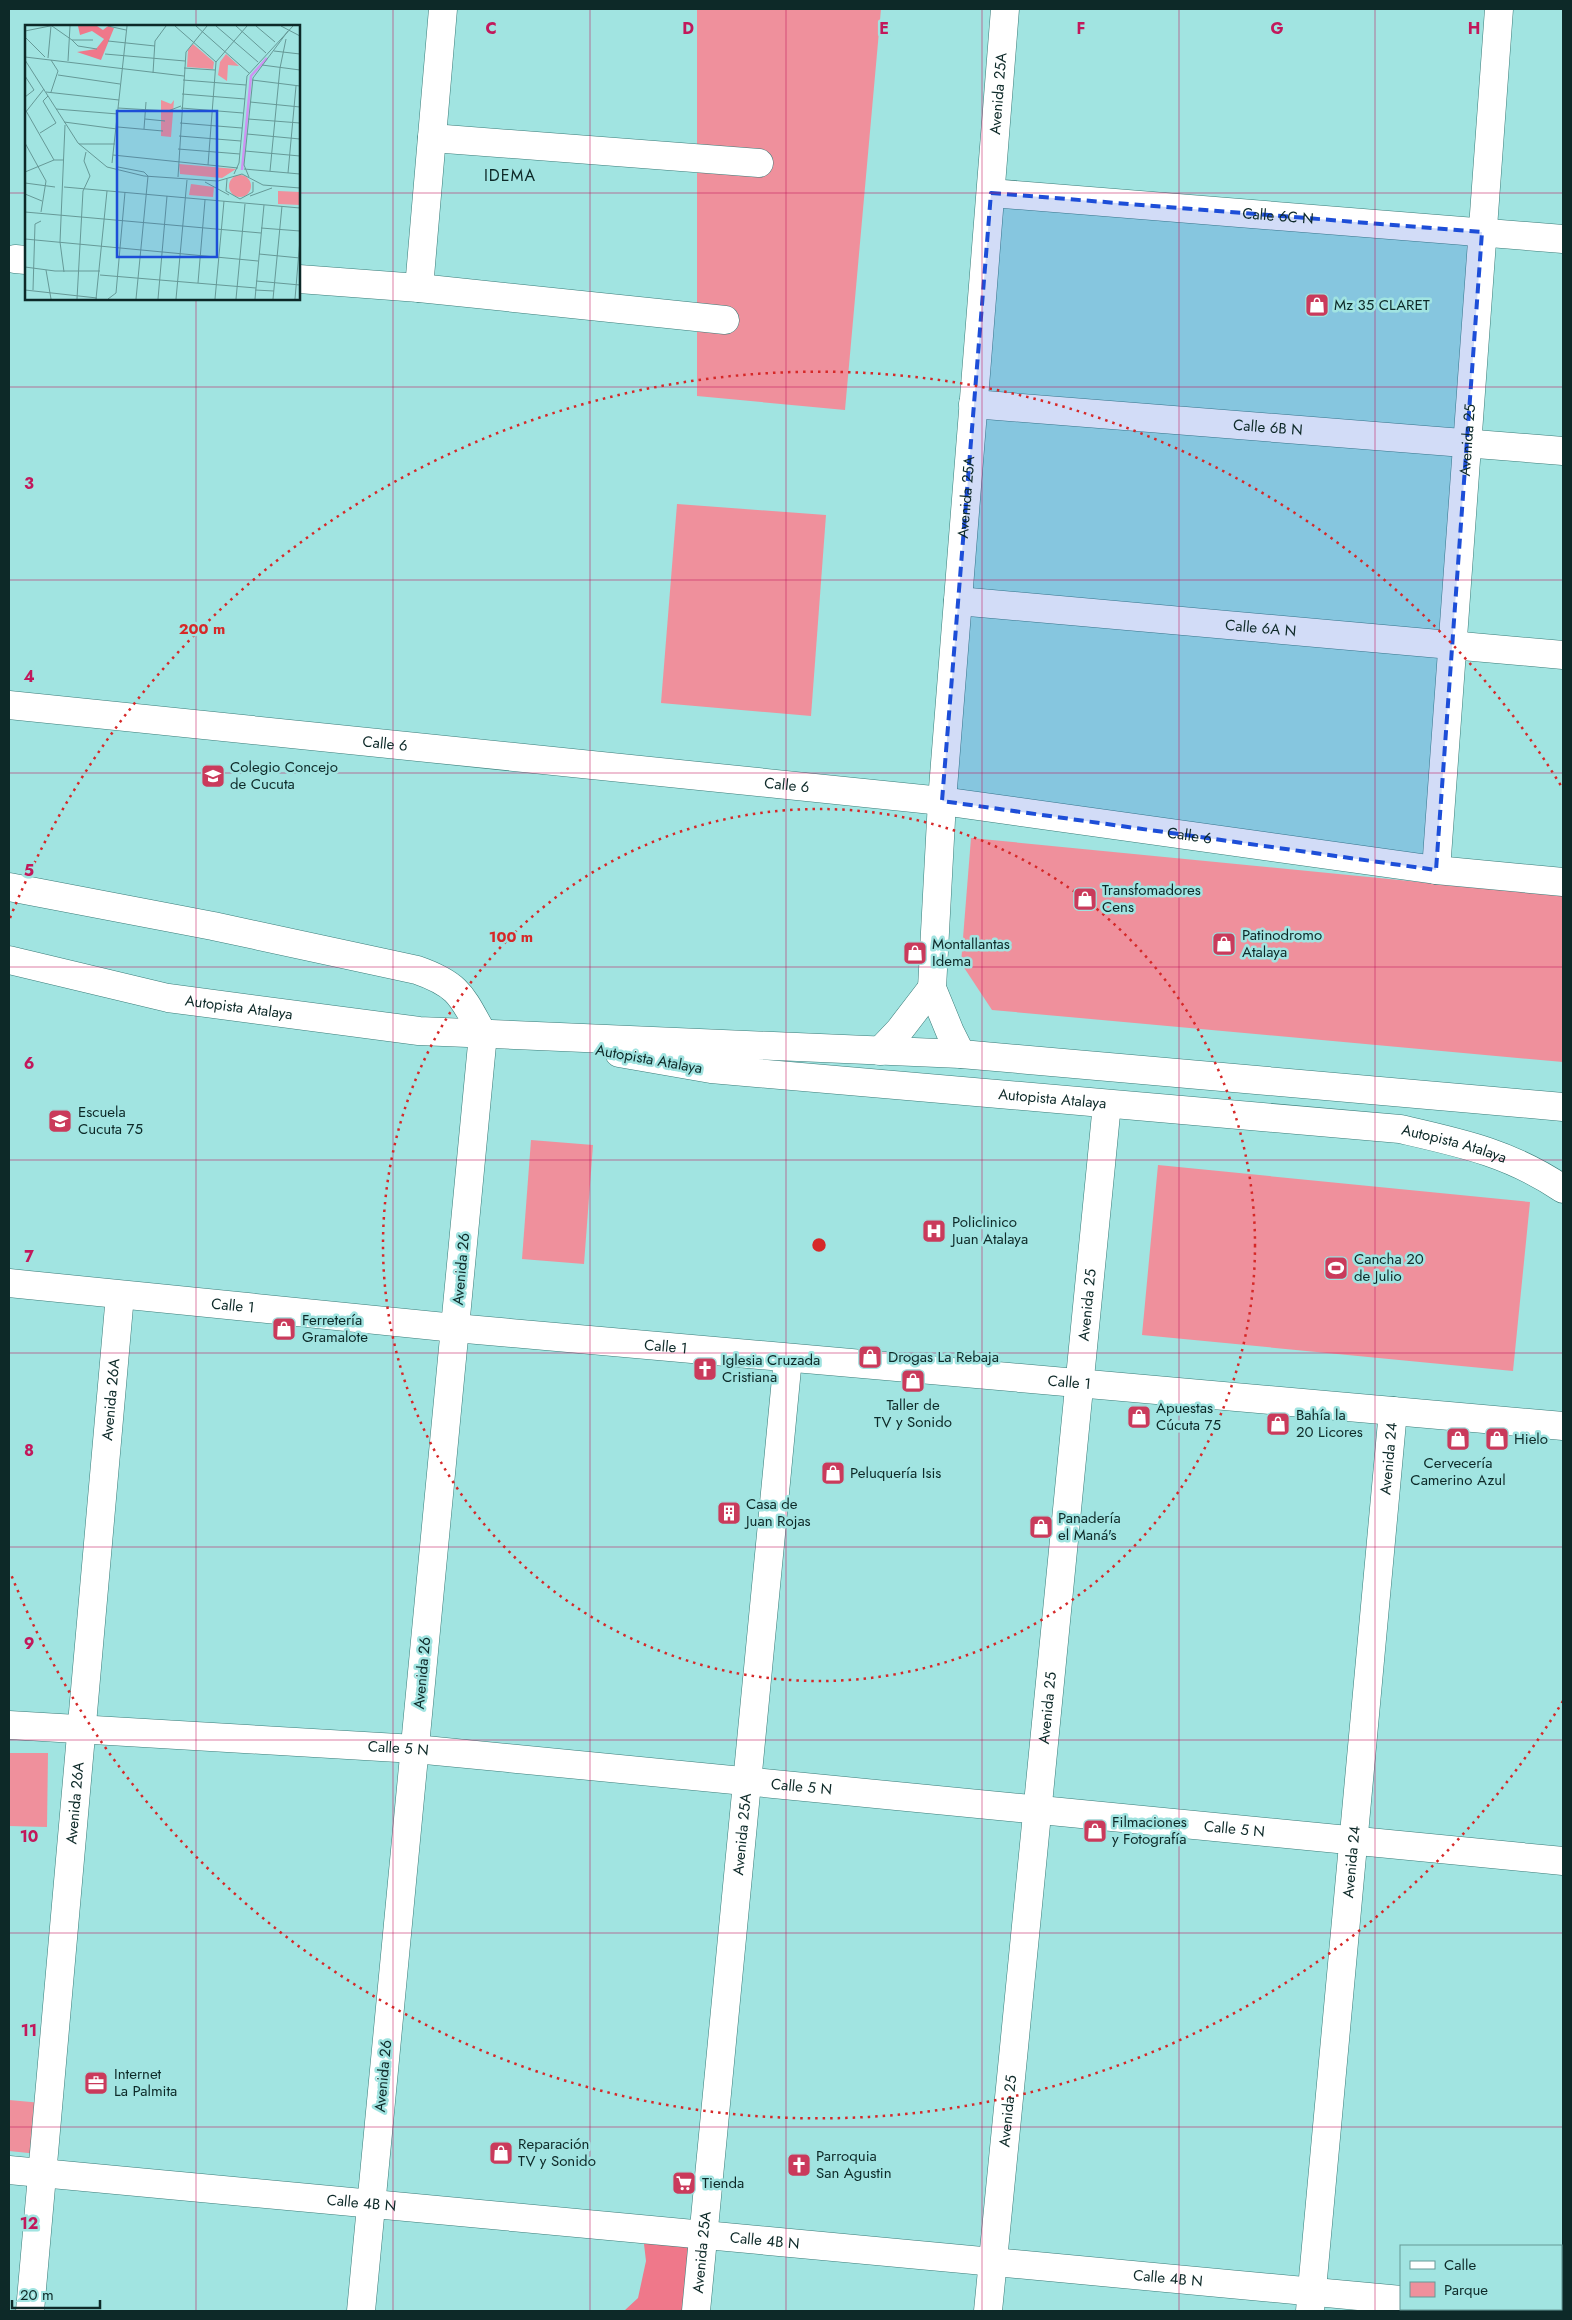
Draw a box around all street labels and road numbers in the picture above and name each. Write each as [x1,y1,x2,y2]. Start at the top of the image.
street label: Avenida 25A [984,52,1013,136]
street label: Calle 6C N [1241,202,1315,230]
street label: Avenida 25 [1454,403,1481,477]
street label: Calle 6B N [1232,414,1304,441]
street label: Avenida 25A [952,455,980,539]
street label: Calle 6A N [1224,614,1297,642]
street label: Calle 6 [361,730,409,757]
street label: Calle 6 [763,772,811,798]
street label: Calle 6 [1166,822,1214,850]
street label: Autopista Atalaya [184,989,294,1025]
street label: Autopista Atalaya [594,1039,704,1079]
street label: Autopista Atalaya [997,1083,1107,1114]
street label: Autopista Atalaya [1399,1119,1510,1169]
street label: Avenida 26 [447,1232,475,1306]
street label: Avenida 25 [1073,1268,1102,1342]
street label: Calle 1 [210,1292,256,1319]
street label: Calle 1 [643,1334,689,1360]
street label: Avenida 26A [96,1357,125,1442]
street label: Calle 1 [1047,1369,1092,1395]
street label: Avenida 24 [1374,1421,1403,1496]
street label: Avenida 26 [408,1636,436,1710]
street label: Avenida 25 [1033,1671,1062,1745]
street label: Calle 5 N [367,1735,430,1761]
street label: Avenida 26A [60,1761,90,1845]
street label: Calle 5 N [770,1773,833,1801]
street label: Avenida 25A [727,1792,757,1876]
street label: Calle 5 N [1203,1815,1266,1843]
street label: Avenida 24 [1337,1824,1366,1899]
street label: Avenida 26 [369,2039,397,2113]
street label: Avenida 25 [993,2074,1022,2148]
street label: Calle 4B N [326,2189,397,2217]
street label: Avenida 25A [687,2210,717,2294]
street label: Calle 4B N [729,2226,801,2255]
street label: Calle 4B N [1132,2264,1204,2292]

